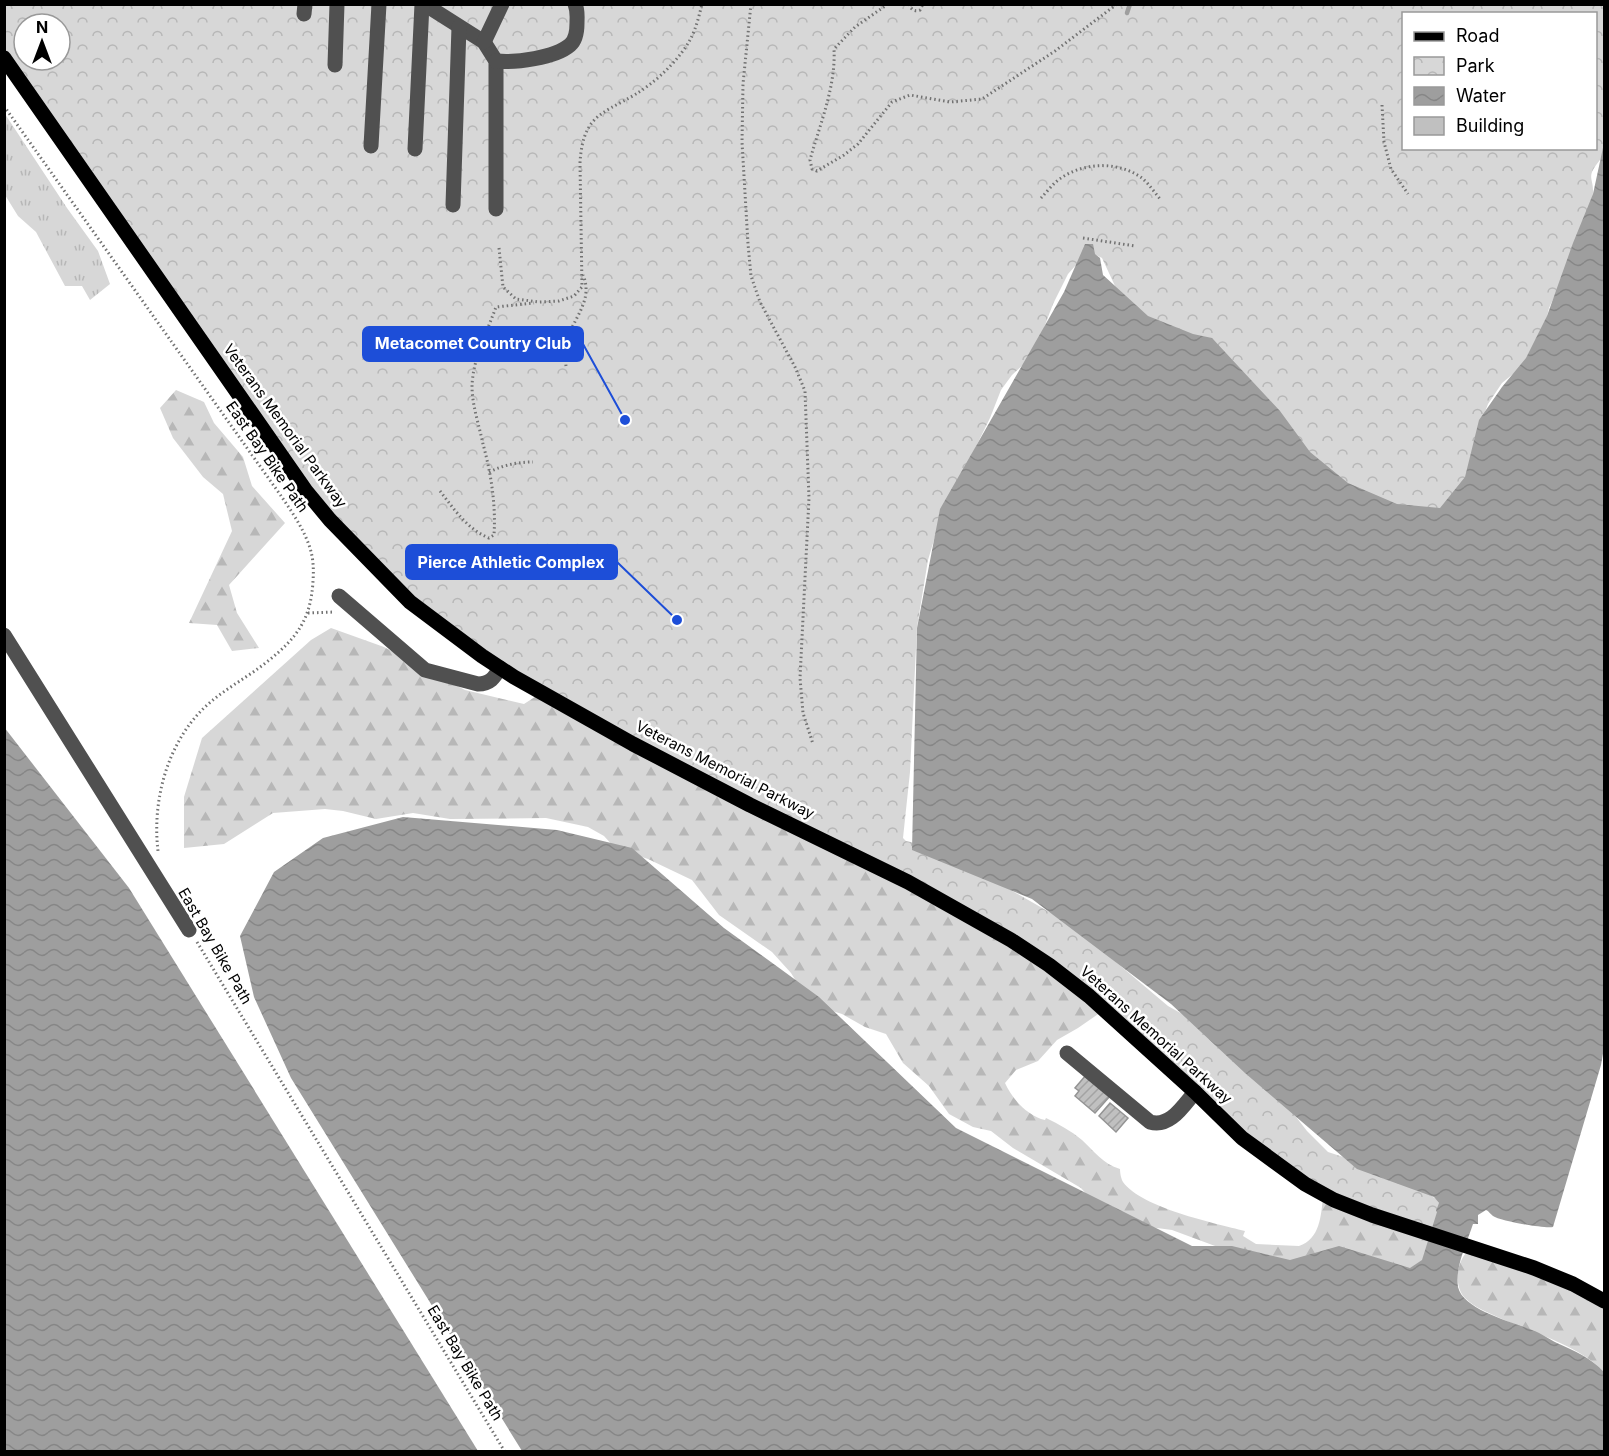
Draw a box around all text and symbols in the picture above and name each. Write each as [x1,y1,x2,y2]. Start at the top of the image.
north arrow [12,12,72,72]
legend [1402,12,1597,150]
text: N [36,17,48,37]
text: Road [1456,25,1499,46]
text: Park [1456,55,1495,76]
text: Water [1456,85,1506,106]
text: Building [1456,115,1524,136]
callout: Metacomet Country Club [363,327,583,361]
text: Metacomet Country Club [375,333,571,353]
street label: Veterans Memorial Parkway [219,340,352,512]
street label: East Bay Bike Path [222,398,313,516]
callout: Pierce Athletic Complex [406,545,617,579]
text: Pierce Athletic Complex [418,552,604,572]
street label: Veterans Memorial Parkway [633,716,818,823]
street label: East Bay Bike Path [174,884,256,1007]
street label: Veterans Memorial Parkway [1076,961,1237,1108]
street label: East Bay Bike Path [423,1302,507,1424]

